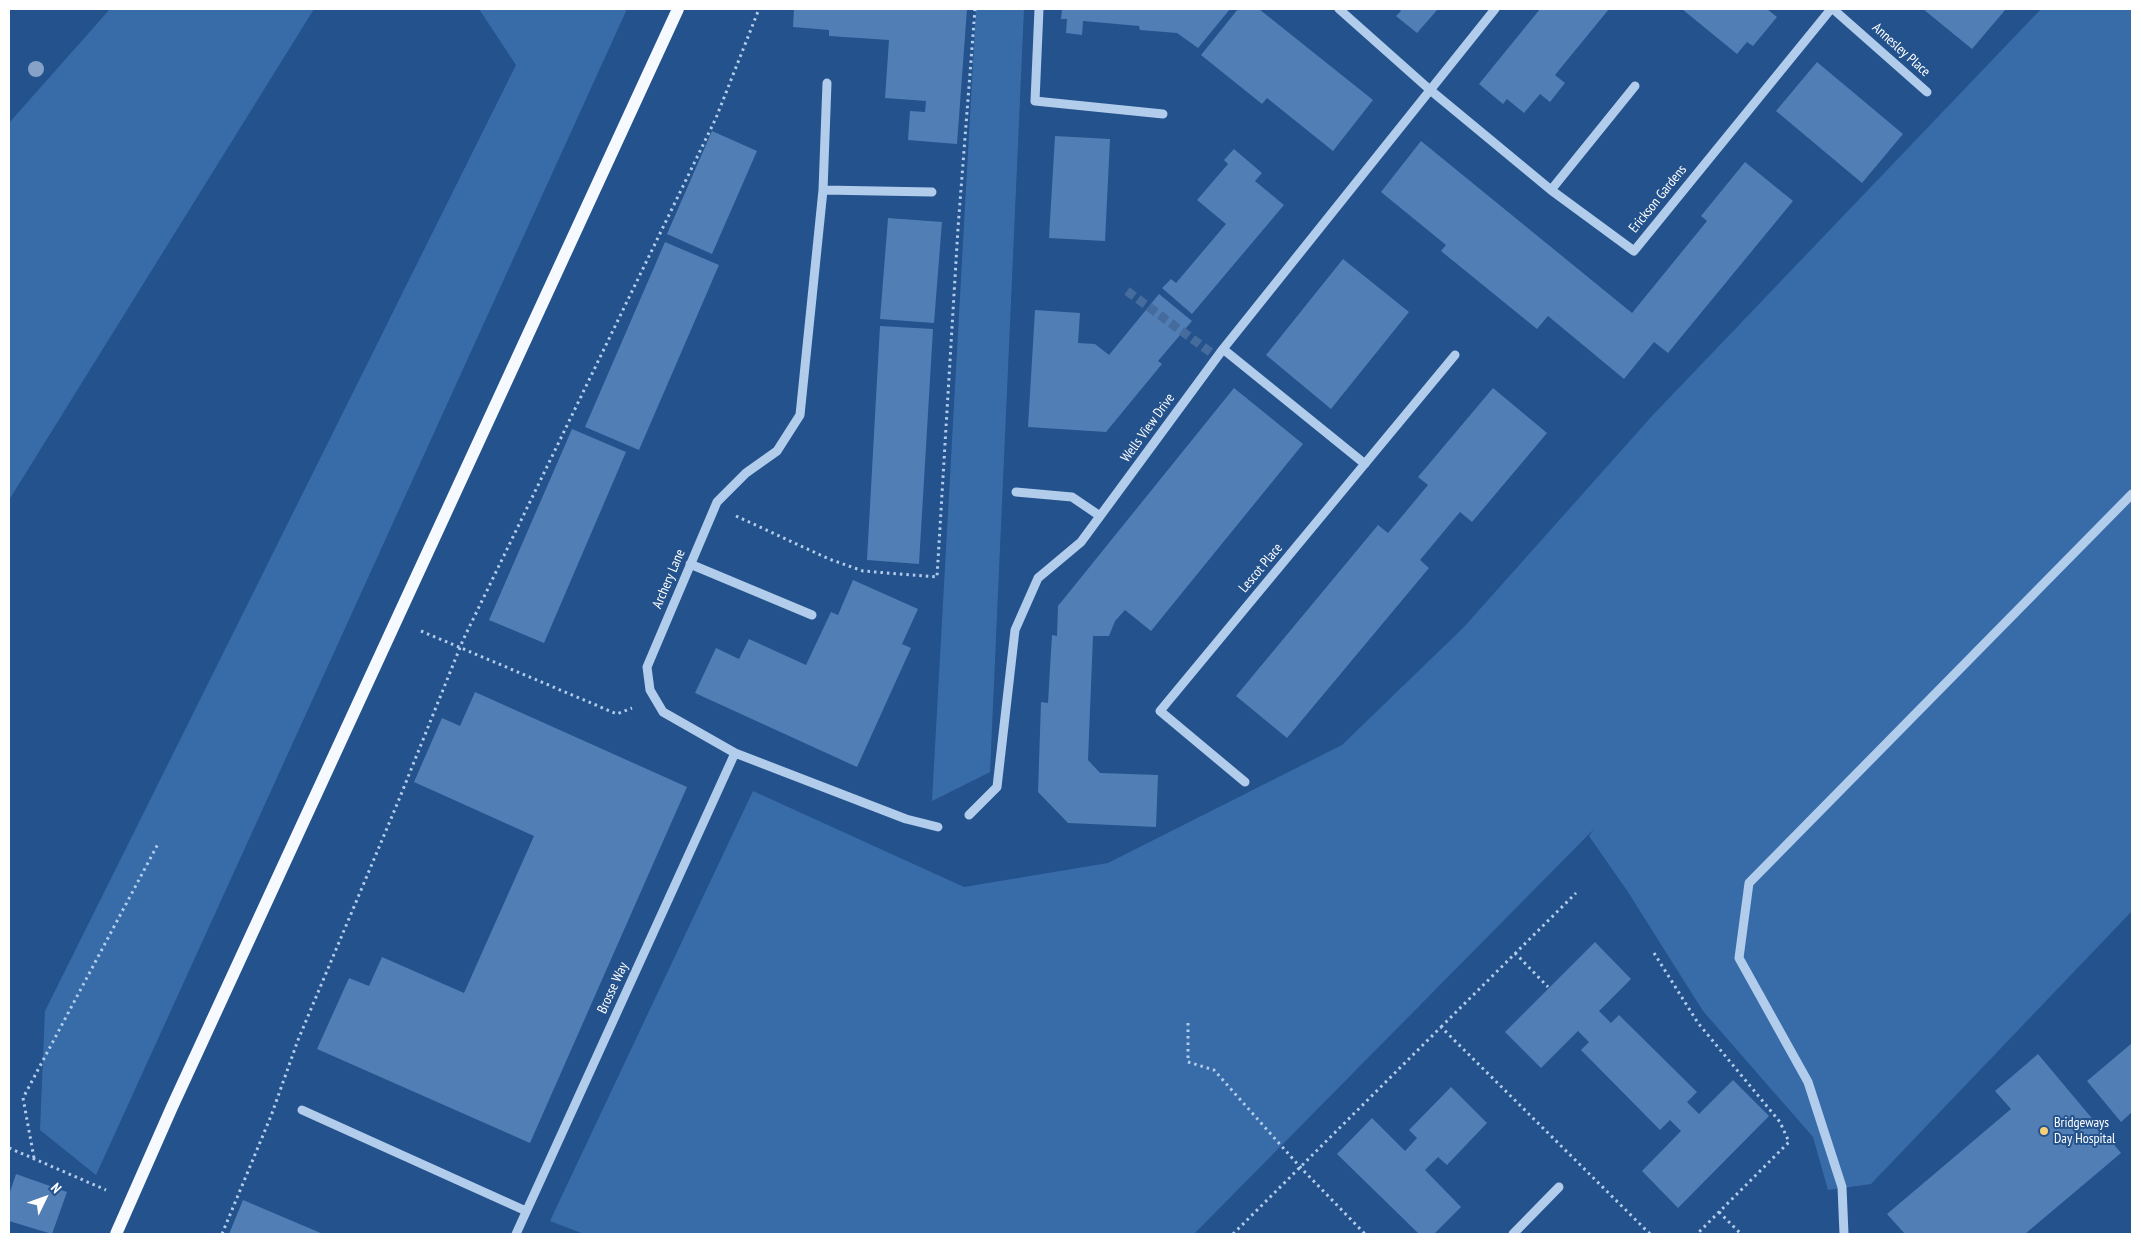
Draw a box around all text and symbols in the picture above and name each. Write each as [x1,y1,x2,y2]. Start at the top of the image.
street label: Annesley Place [1869,20,1933,80]
street label: Erickson Gardens [1626,162,1690,236]
street label: Wells View Drive [1117,390,1179,466]
street label: Lescot Place [1236,540,1286,596]
street label: Archery Lane [649,547,689,611]
street label: Brosse Way [594,960,632,1016]
place label: Bridgeways Day Hospital [2054,1115,2115,1148]
marker: Bridgeways Day Hospital [2038,1125,2050,1137]
north arrow [20,1173,70,1223]
text: N [47,1179,65,1197]

